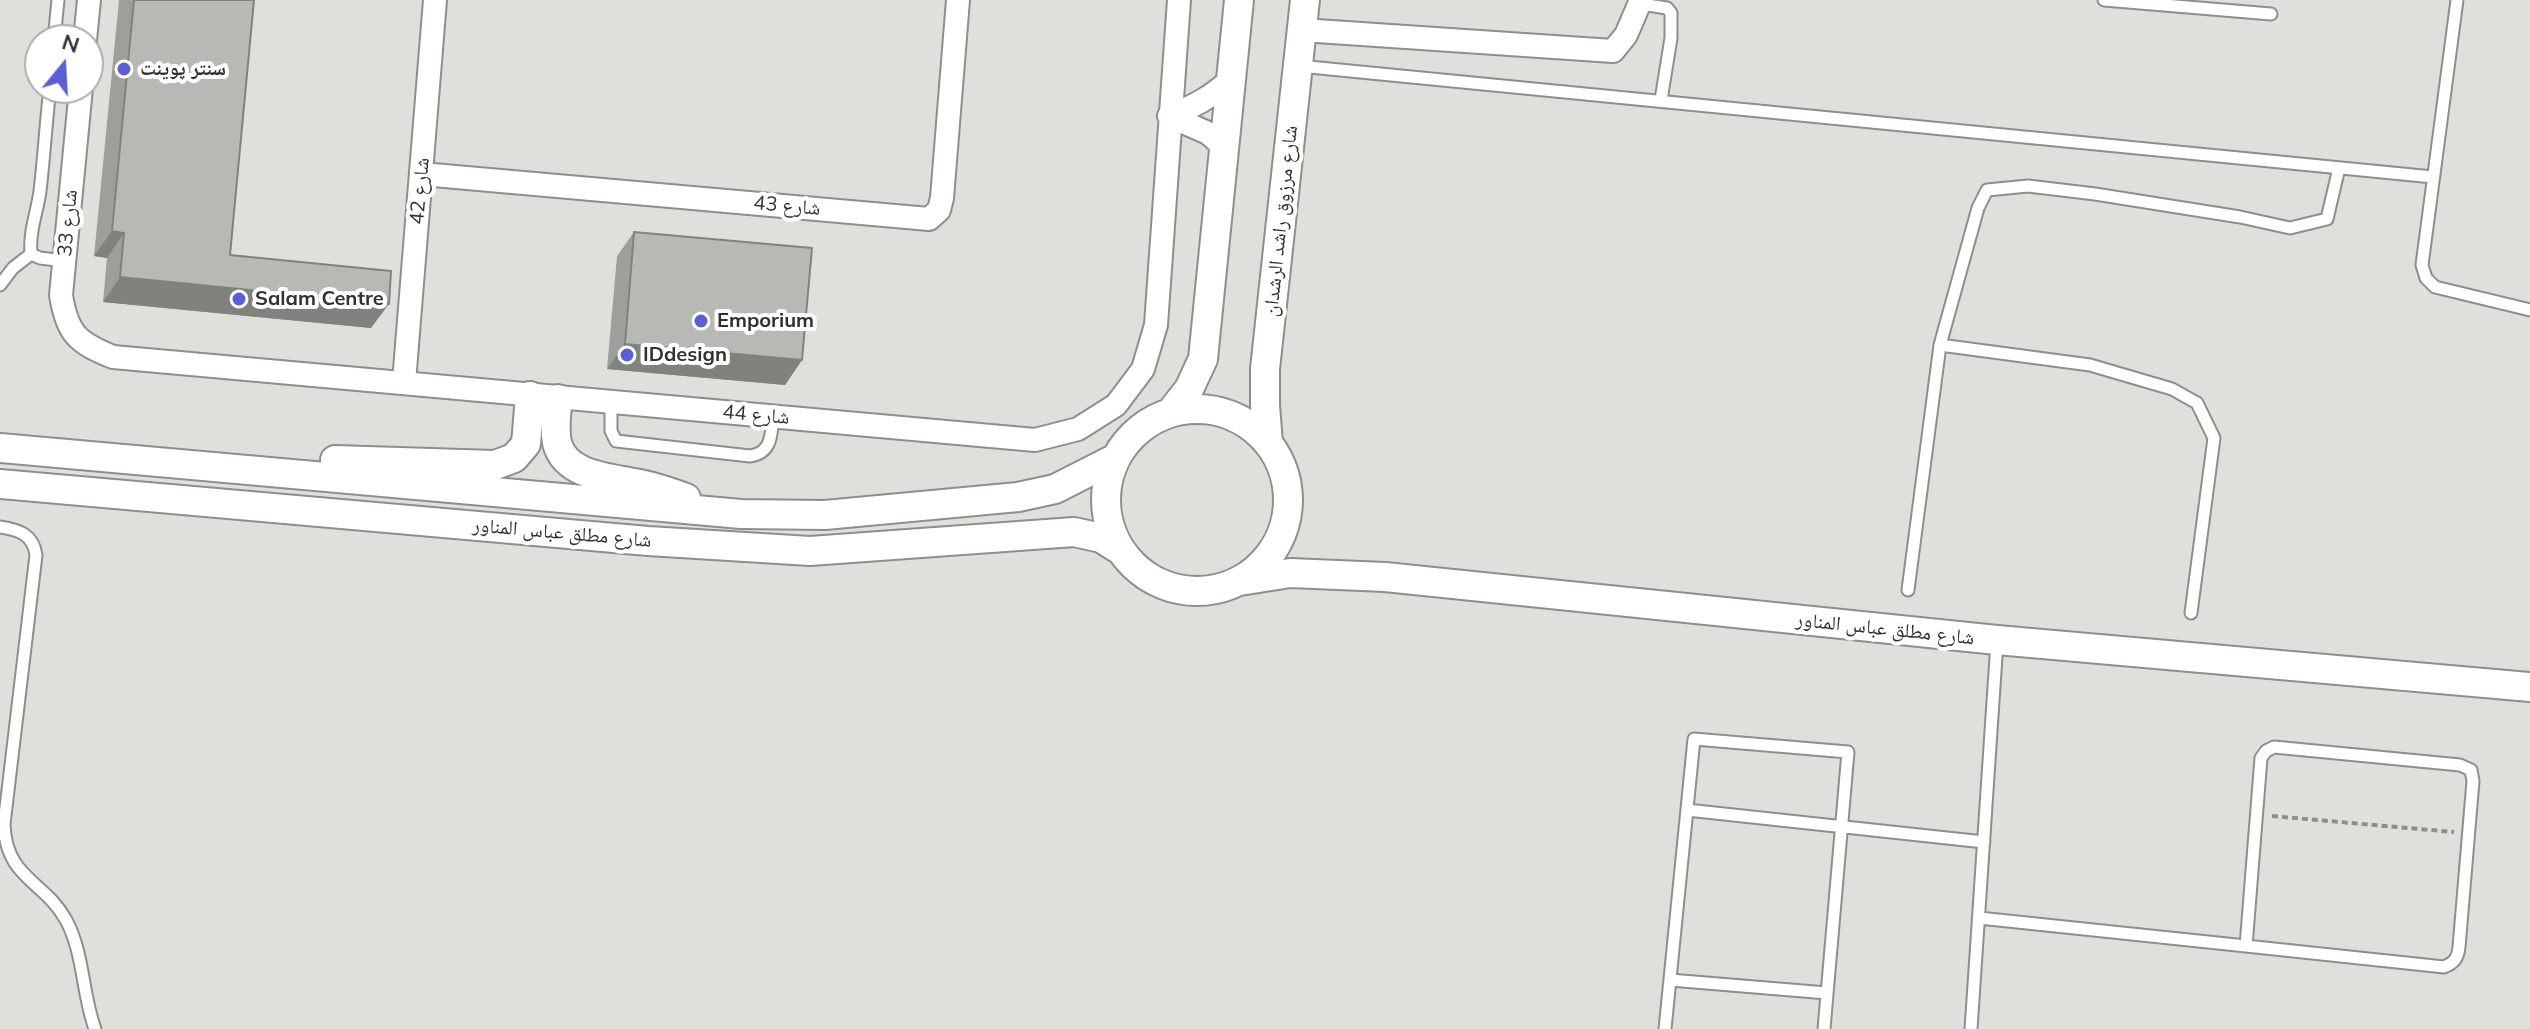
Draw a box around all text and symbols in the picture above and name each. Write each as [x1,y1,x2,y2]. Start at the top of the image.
north arrow [24,24,104,104]
text: N [59,27,83,59]
place label: سنتر پوينت [140,57,226,81]
marker: سنتر پوينت [115,60,133,78]
street label: شارع مرزوق راشد الرشدان [1259,124,1303,318]
street label: شارع 42 [405,156,435,226]
street label: شارع 33 [53,188,83,258]
street label: شارع 43 [752,191,822,221]
place label: Salam Centre [255,287,384,311]
marker: Salam Centre [230,290,248,308]
place label: Emporium [717,309,814,333]
marker: Emporium [692,312,710,330]
place label: IDdesign [643,343,727,367]
marker: IDdesign [618,346,636,364]
street label: شارع 44 [721,400,791,430]
street label: شارع مطلق عباس المناور [471,513,653,553]
street label: شارع مطلق عباس المناور [1794,608,1976,650]

